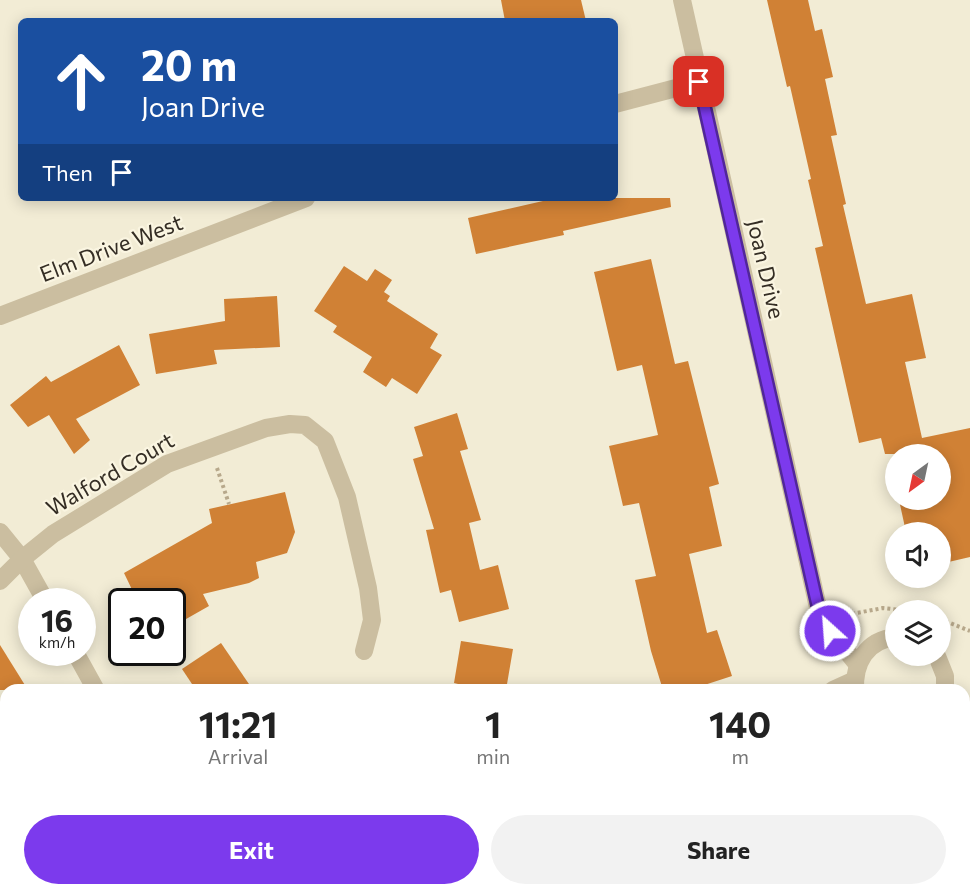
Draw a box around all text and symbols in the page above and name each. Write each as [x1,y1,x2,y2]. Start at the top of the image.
text: 20 m [141,38,237,90]
icon: ahead [42,42,120,120]
pin [673,56,724,107]
icon: arrive [682,65,715,98]
text: Joan Drive [141,90,265,123]
icon: arrive [105,156,138,189]
text: Then [42,159,93,186]
street label: Elm Drive West [36,208,186,287]
street label: Joan Drive [742,217,791,321]
street label: Walford Court [41,426,179,521]
north arrow [885,444,951,510]
map controls [885,444,951,666]
button: sound [885,522,951,588]
speed limit sign: 20 [108,588,186,666]
position arrow [798,599,862,663]
button: layers [885,600,951,666]
text: 16 [41,601,73,638]
text: km/h [39,633,75,651]
text: 11:21 [199,701,278,745]
text: 1 [485,701,501,745]
text: 140 [709,701,771,745]
text: Arrival [208,744,268,768]
text: min [476,744,510,768]
text: m [731,744,749,768]
button: Exit [24,815,479,884]
button: Share [491,815,946,884]

